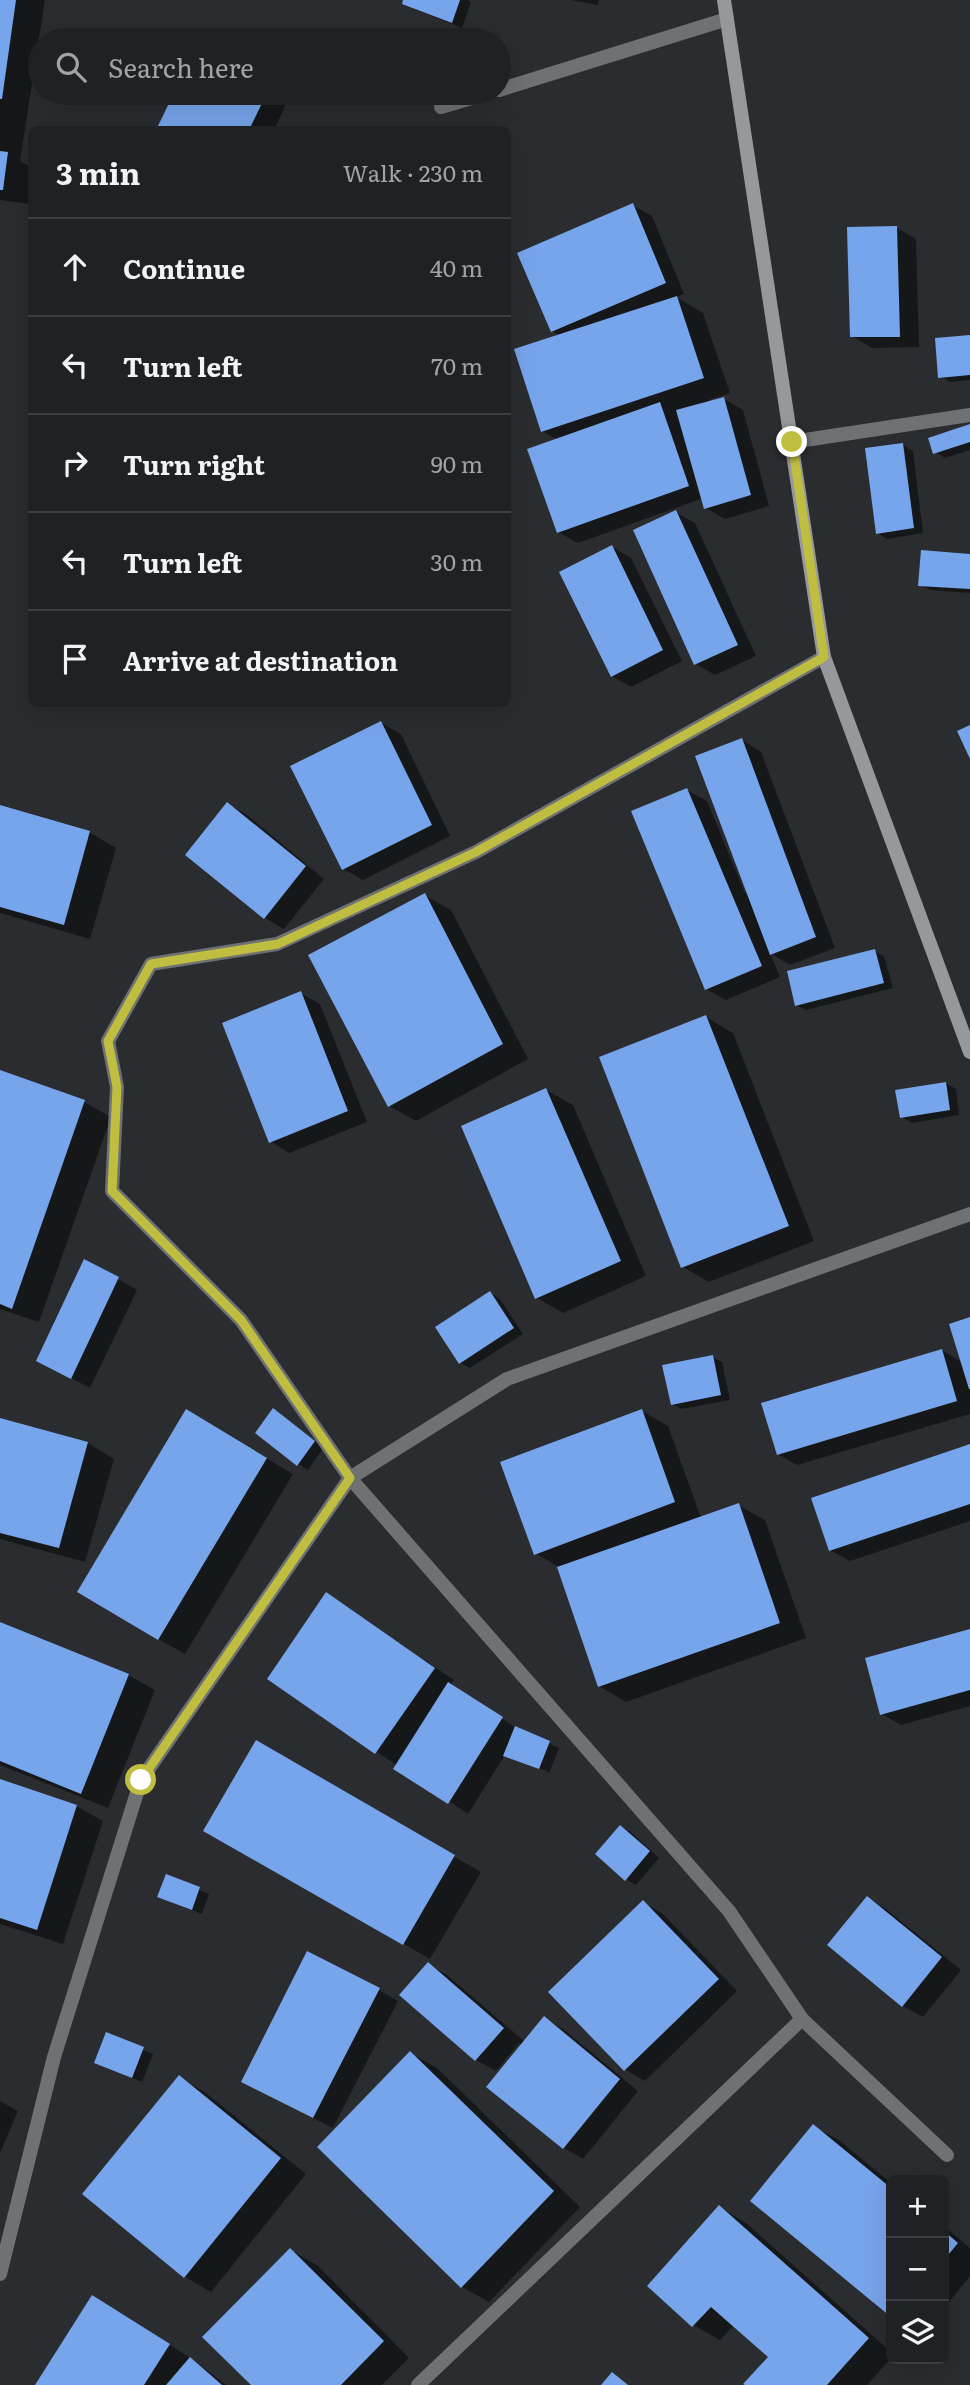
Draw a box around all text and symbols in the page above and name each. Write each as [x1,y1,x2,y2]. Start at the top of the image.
search box [28,28,511,105]
text: Search here [108,47,254,86]
icon: search [52,48,90,86]
text: 3 min [56,150,140,194]
text: Walk · 230 m [343,155,483,189]
icon: ahead [56,248,94,286]
text: Continue [123,248,245,287]
text: 40 m [430,250,483,284]
icon: left [56,346,94,384]
text: Turn left [123,346,242,385]
text: 70 m [431,348,483,382]
route end [776,426,807,457]
icon: right [56,444,94,482]
text: Turn right [123,444,265,483]
text: 90 m [431,446,483,480]
icon: left [56,542,94,580]
text: Turn left [123,542,242,581]
text: 30 m [430,544,483,578]
icon: arrive [56,640,94,678]
text: Arrive at destination [123,640,398,679]
route start [125,1764,156,1795]
map controls [886,2175,949,2364]
button: + [886,2175,949,2238]
button: − [886,2238,949,2301]
button: layers [886,2301,949,2364]

